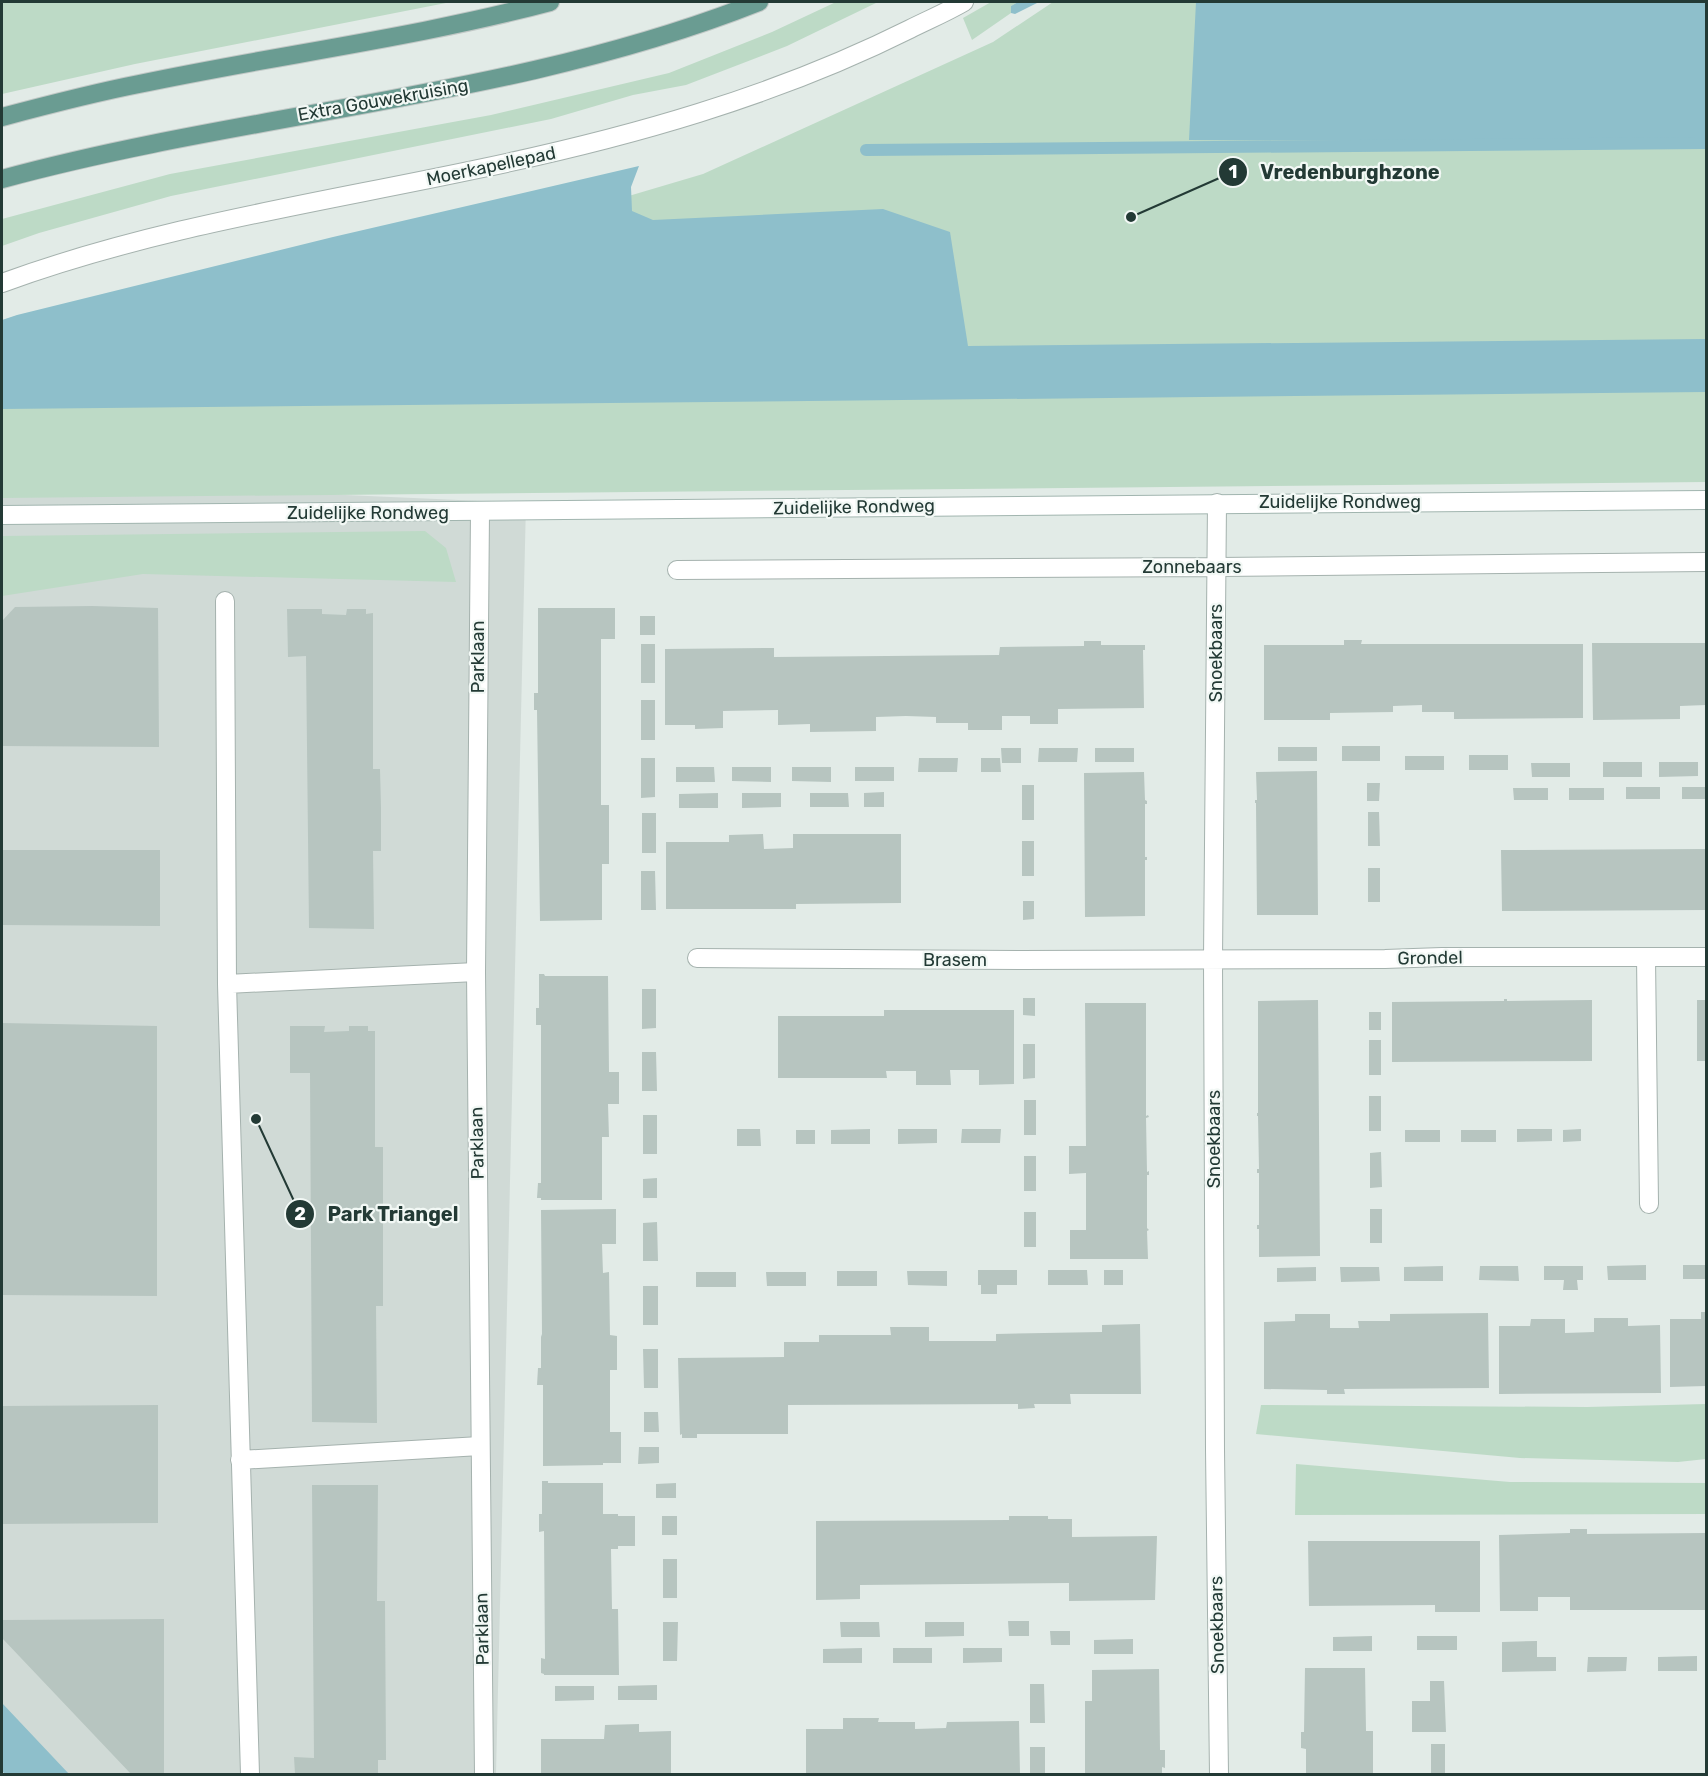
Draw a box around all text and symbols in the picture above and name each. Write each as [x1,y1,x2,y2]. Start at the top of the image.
street label: Extra Gouwekruising [296,74,470,126]
street label: Moerkapellepad [424,142,558,190]
callout: Vredenburghzone [1218,153,1451,191]
text: Vredenburghzone [1260,160,1440,184]
text: 1 [1229,161,1237,183]
street label: Zuidelijke Rondweg [1259,491,1421,513]
street label: Zuidelijke Rondweg [773,495,935,519]
street label: Zuidelijke Rondweg [287,502,449,524]
street label: Zonnebaars [1142,556,1242,578]
street label: Snoekbaars [1205,604,1227,702]
street label: Parklaan [467,621,489,693]
street label: Grondel [1397,946,1463,970]
street label: Brasem [923,949,987,971]
street label: Snoekbaars [1203,1090,1225,1188]
street label: Parklaan [465,1107,489,1179]
callout: Park Triangel [285,1195,471,1233]
text: Park Triangel [328,1202,458,1226]
text: 2 [294,1203,306,1225]
street label: Snoekbaars [1205,1576,1229,1674]
street label: Parklaan [470,1593,494,1665]

